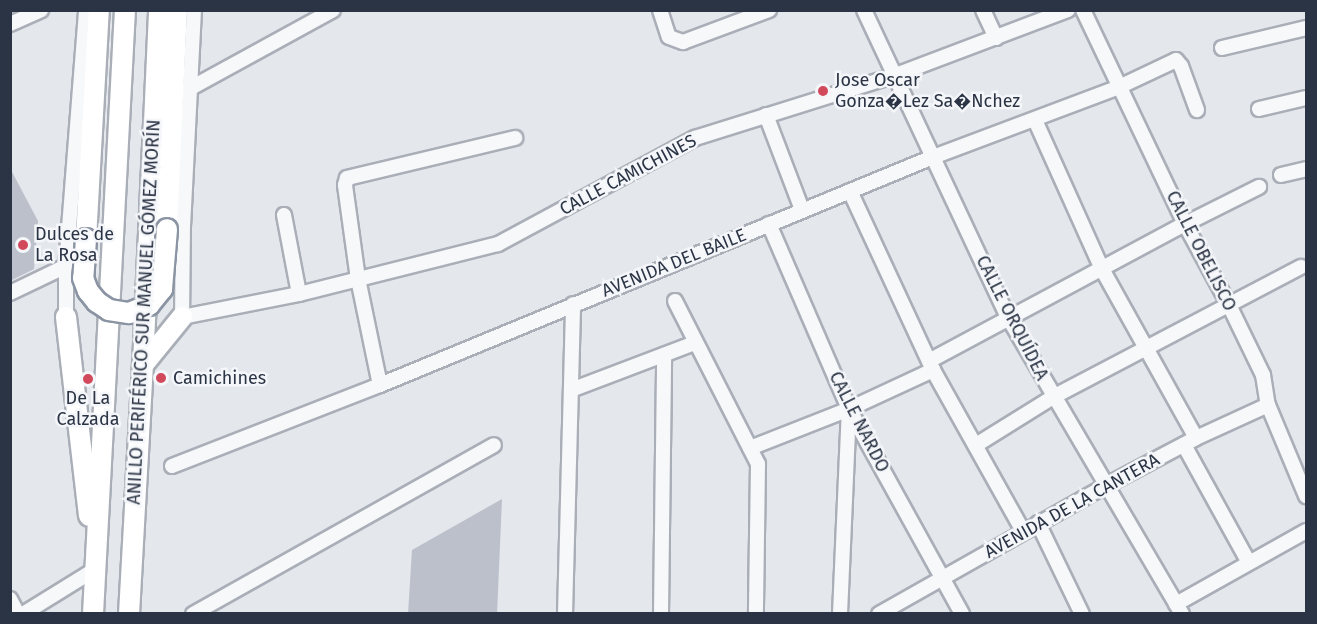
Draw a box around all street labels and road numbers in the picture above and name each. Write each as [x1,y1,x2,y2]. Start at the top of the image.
street label: ANILLO PERIFÉRICO SUR MANUEL GÓMEZ MORÍN [123,119,165,505]
street label: CALLE CAMICHINES [556,130,700,220]
street label: CALLE OBELISCO [1161,187,1241,315]
street label: AVENIDA DEL BAILE [599,224,749,302]
street label: CALLE ORQUÍDEA [971,252,1053,384]
street label: CALLE NARDO [824,368,894,476]
street label: AVENIDA DE LA CANTERA [981,449,1163,563]

